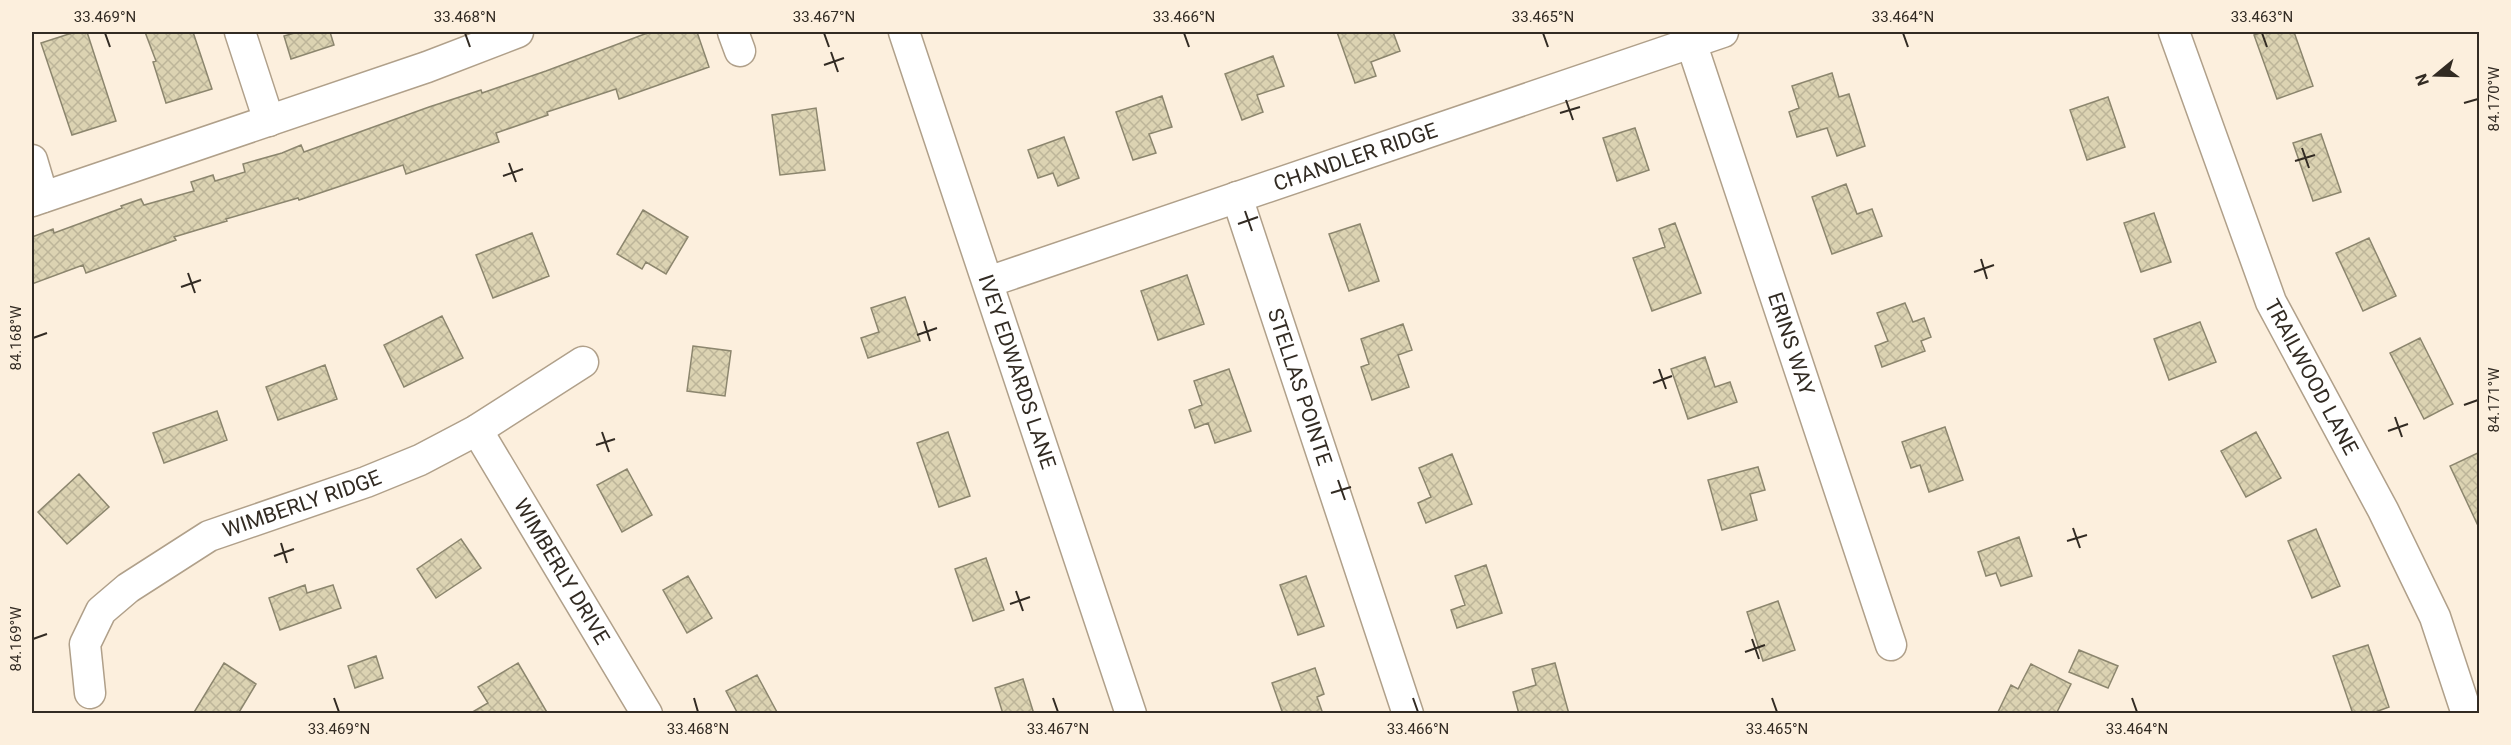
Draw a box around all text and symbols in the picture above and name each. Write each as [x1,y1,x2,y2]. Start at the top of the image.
text: 33.469°N [74,8,136,26]
text: 33.468°N [434,8,496,26]
text: 33.467°N [793,8,855,26]
text: 33.466°N [1153,8,1215,26]
text: 33.465°N [1512,8,1574,26]
text: 33.464°N [1872,8,1934,26]
text: 33.463°N [2231,8,2293,26]
north arrow [2406,45,2466,105]
text: 84.170°W [2485,66,2503,132]
text: N [2411,71,2433,88]
street label: CHANDLER RIDGE [1270,118,1440,196]
street label: IVEY EDWARDS LANE [974,272,1061,472]
street label: ERINS WAY [1763,289,1819,399]
street label: TRAILWOOD LANE [2260,295,2363,459]
text: 84.168°W [7,305,25,371]
street label: STELLAS POINTE [1263,305,1337,468]
text: 84.171°W [2485,367,2503,433]
street label: WIMBERLY RIDGE [220,465,385,542]
street label: WIMBERLY DRIVE [509,495,614,649]
text: 84.169°W [7,606,25,672]
text: 33.469°N [308,720,370,738]
text: 33.468°N [667,720,729,738]
text: 33.467°N [1027,720,1089,738]
text: 33.466°N [1387,720,1449,738]
text: 33.465°N [1746,720,1808,738]
text: 33.464°N [2106,720,2168,738]

